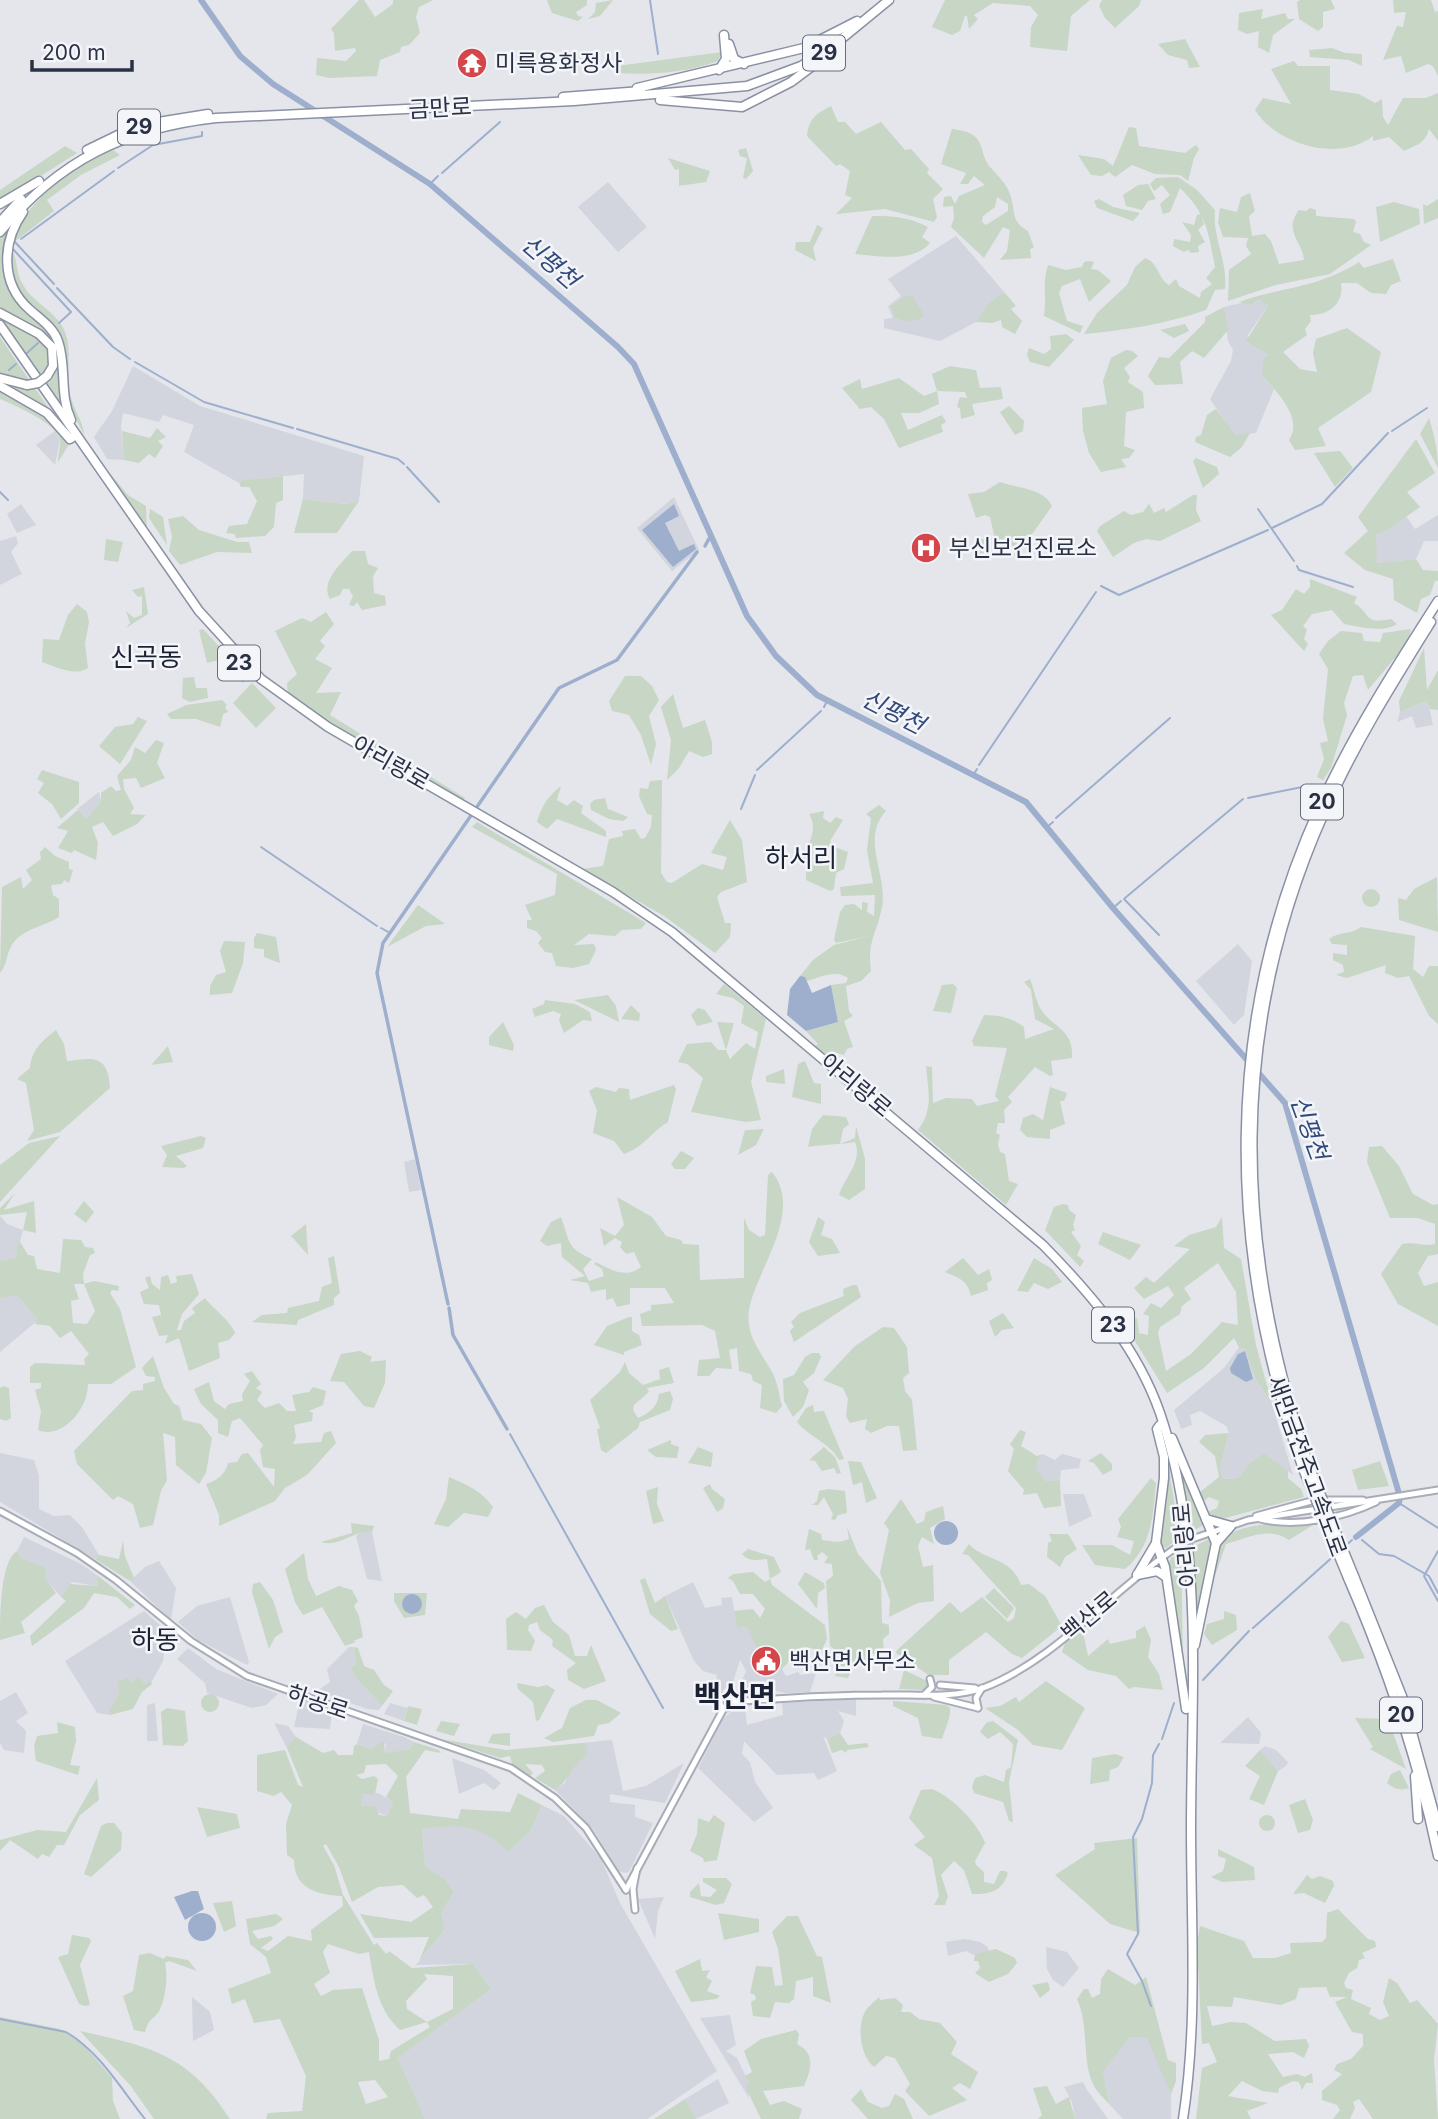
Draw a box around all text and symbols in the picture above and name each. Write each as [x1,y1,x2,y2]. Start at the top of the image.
scale bar [32,28,131,72]
road number: 29 [803,36,845,70]
text: 200 m [42,40,106,65]
temple icon: 미륵용화정사 [455,46,489,80]
place label: 미륵용화정사 [495,49,622,77]
street label: 금만로 [408,92,472,124]
road number: 29 [118,110,160,144]
water label: 신평천 [516,229,587,296]
hospital icon: 부신보건진료소 [909,531,943,565]
place label: 부신보건진료소 [949,534,1097,562]
district label: 신곡동 [110,641,182,672]
road number: 23 [218,646,260,680]
water label: 신평천 [857,684,932,741]
street label: 아리랑로 [347,730,435,796]
road number: 20 [1301,784,1343,820]
district label: 하서리 [765,842,837,873]
street label: 아리랑로 [815,1047,897,1123]
water label: 신평천 [1285,1092,1335,1167]
road number: 23 [1092,1308,1134,1342]
street label: 새만금전주고속도로 [1261,1372,1353,1560]
street label: 아리랑로 [1167,1502,1203,1588]
street label: 백산로 [1056,1585,1122,1647]
district label: 하동 [131,1624,179,1655]
public building icon: 백산면사무소 [749,1644,783,1678]
place label: 백산면사무소 [789,1647,916,1675]
district label: 백산면 [694,1678,776,1714]
street label: 하공로 [283,1679,353,1725]
road number: 20 [1380,1698,1422,1732]

